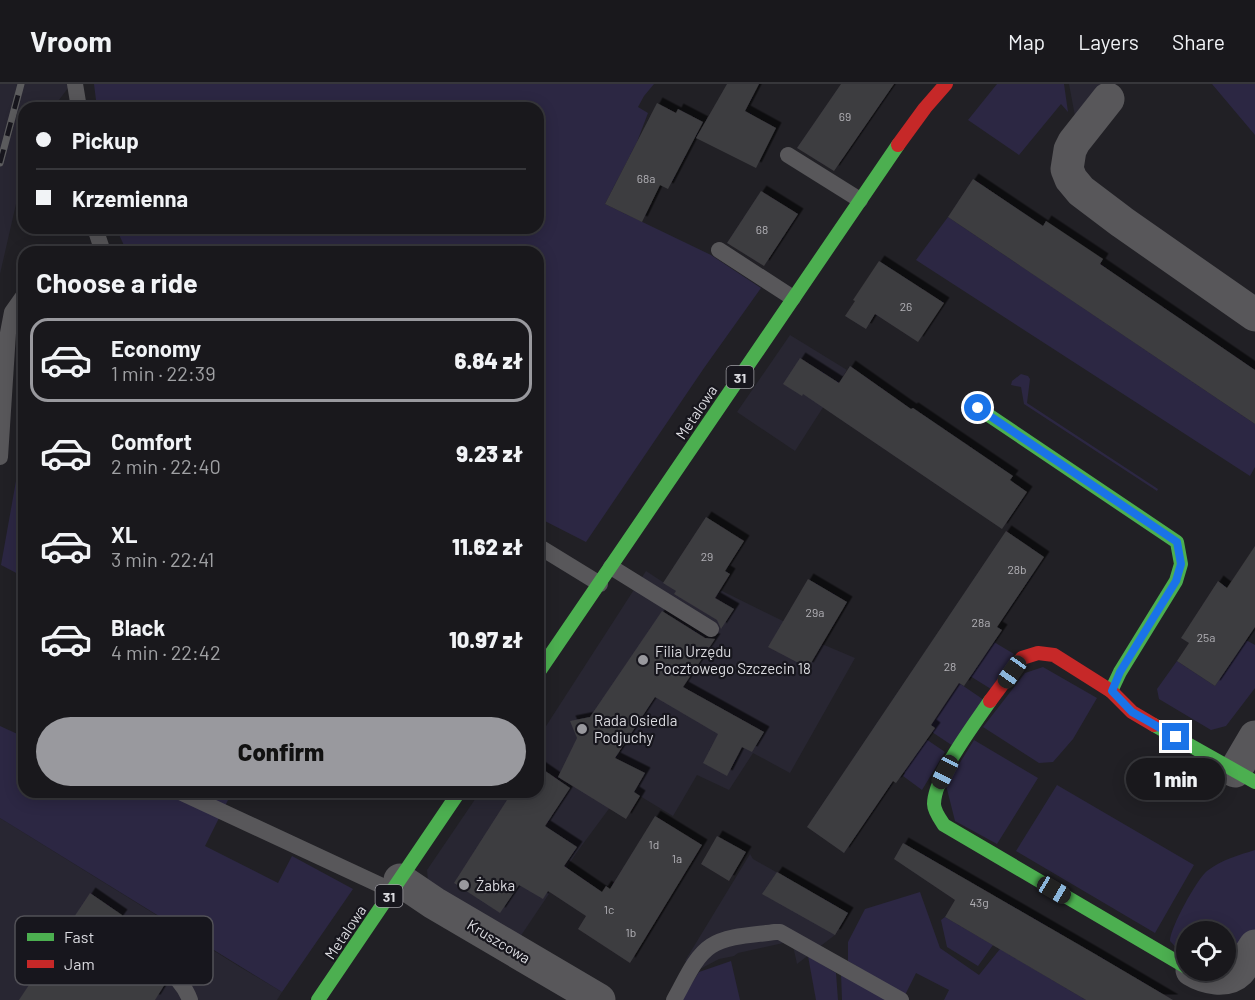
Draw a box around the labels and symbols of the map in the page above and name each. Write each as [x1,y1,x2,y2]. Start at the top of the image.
house number: 69 [839,109,851,123]
house number: 68a [637,171,655,185]
house number: 68 [756,222,768,236]
house number: 26 [900,299,912,313]
road number: 31 [726,366,754,388]
street label: Metalowa [671,382,721,442]
route start [964,394,991,421]
house number: 29 [701,549,713,563]
house number: 28b [1007,562,1027,576]
house number: 29a [806,605,824,619]
house number: 28a [972,615,990,629]
house number: 25a [1197,630,1215,644]
place label: Filia Urzędu Pocztowego Szczecin 18 [655,642,811,677]
car [994,652,1030,692]
marker: Filia Urzędu Pocztowego Szczecin 18 [636,653,650,667]
house number: 28 [944,659,956,673]
place label: Rada Osiedla Podjuchy [594,711,677,746]
marker: Rada Osiedla Podjuchy [575,722,589,736]
route end [1162,723,1189,750]
car [929,752,961,792]
callout: 1 min [1126,758,1226,800]
house number: 1d [649,837,659,851]
house number: 1a [672,851,682,865]
car [1034,873,1074,907]
place label: Żabka [476,876,515,894]
marker: Żabka [457,878,471,892]
road number: 31 [376,885,402,907]
house number: 43g [969,895,989,909]
street label: Metalowa [320,902,370,962]
house number: 1c [604,902,614,916]
street label: Kruszcowa [464,915,534,967]
legend [15,916,213,985]
house number: 1b [626,925,636,939]
text: Fast [64,927,94,946]
text: Jam [64,954,95,973]

